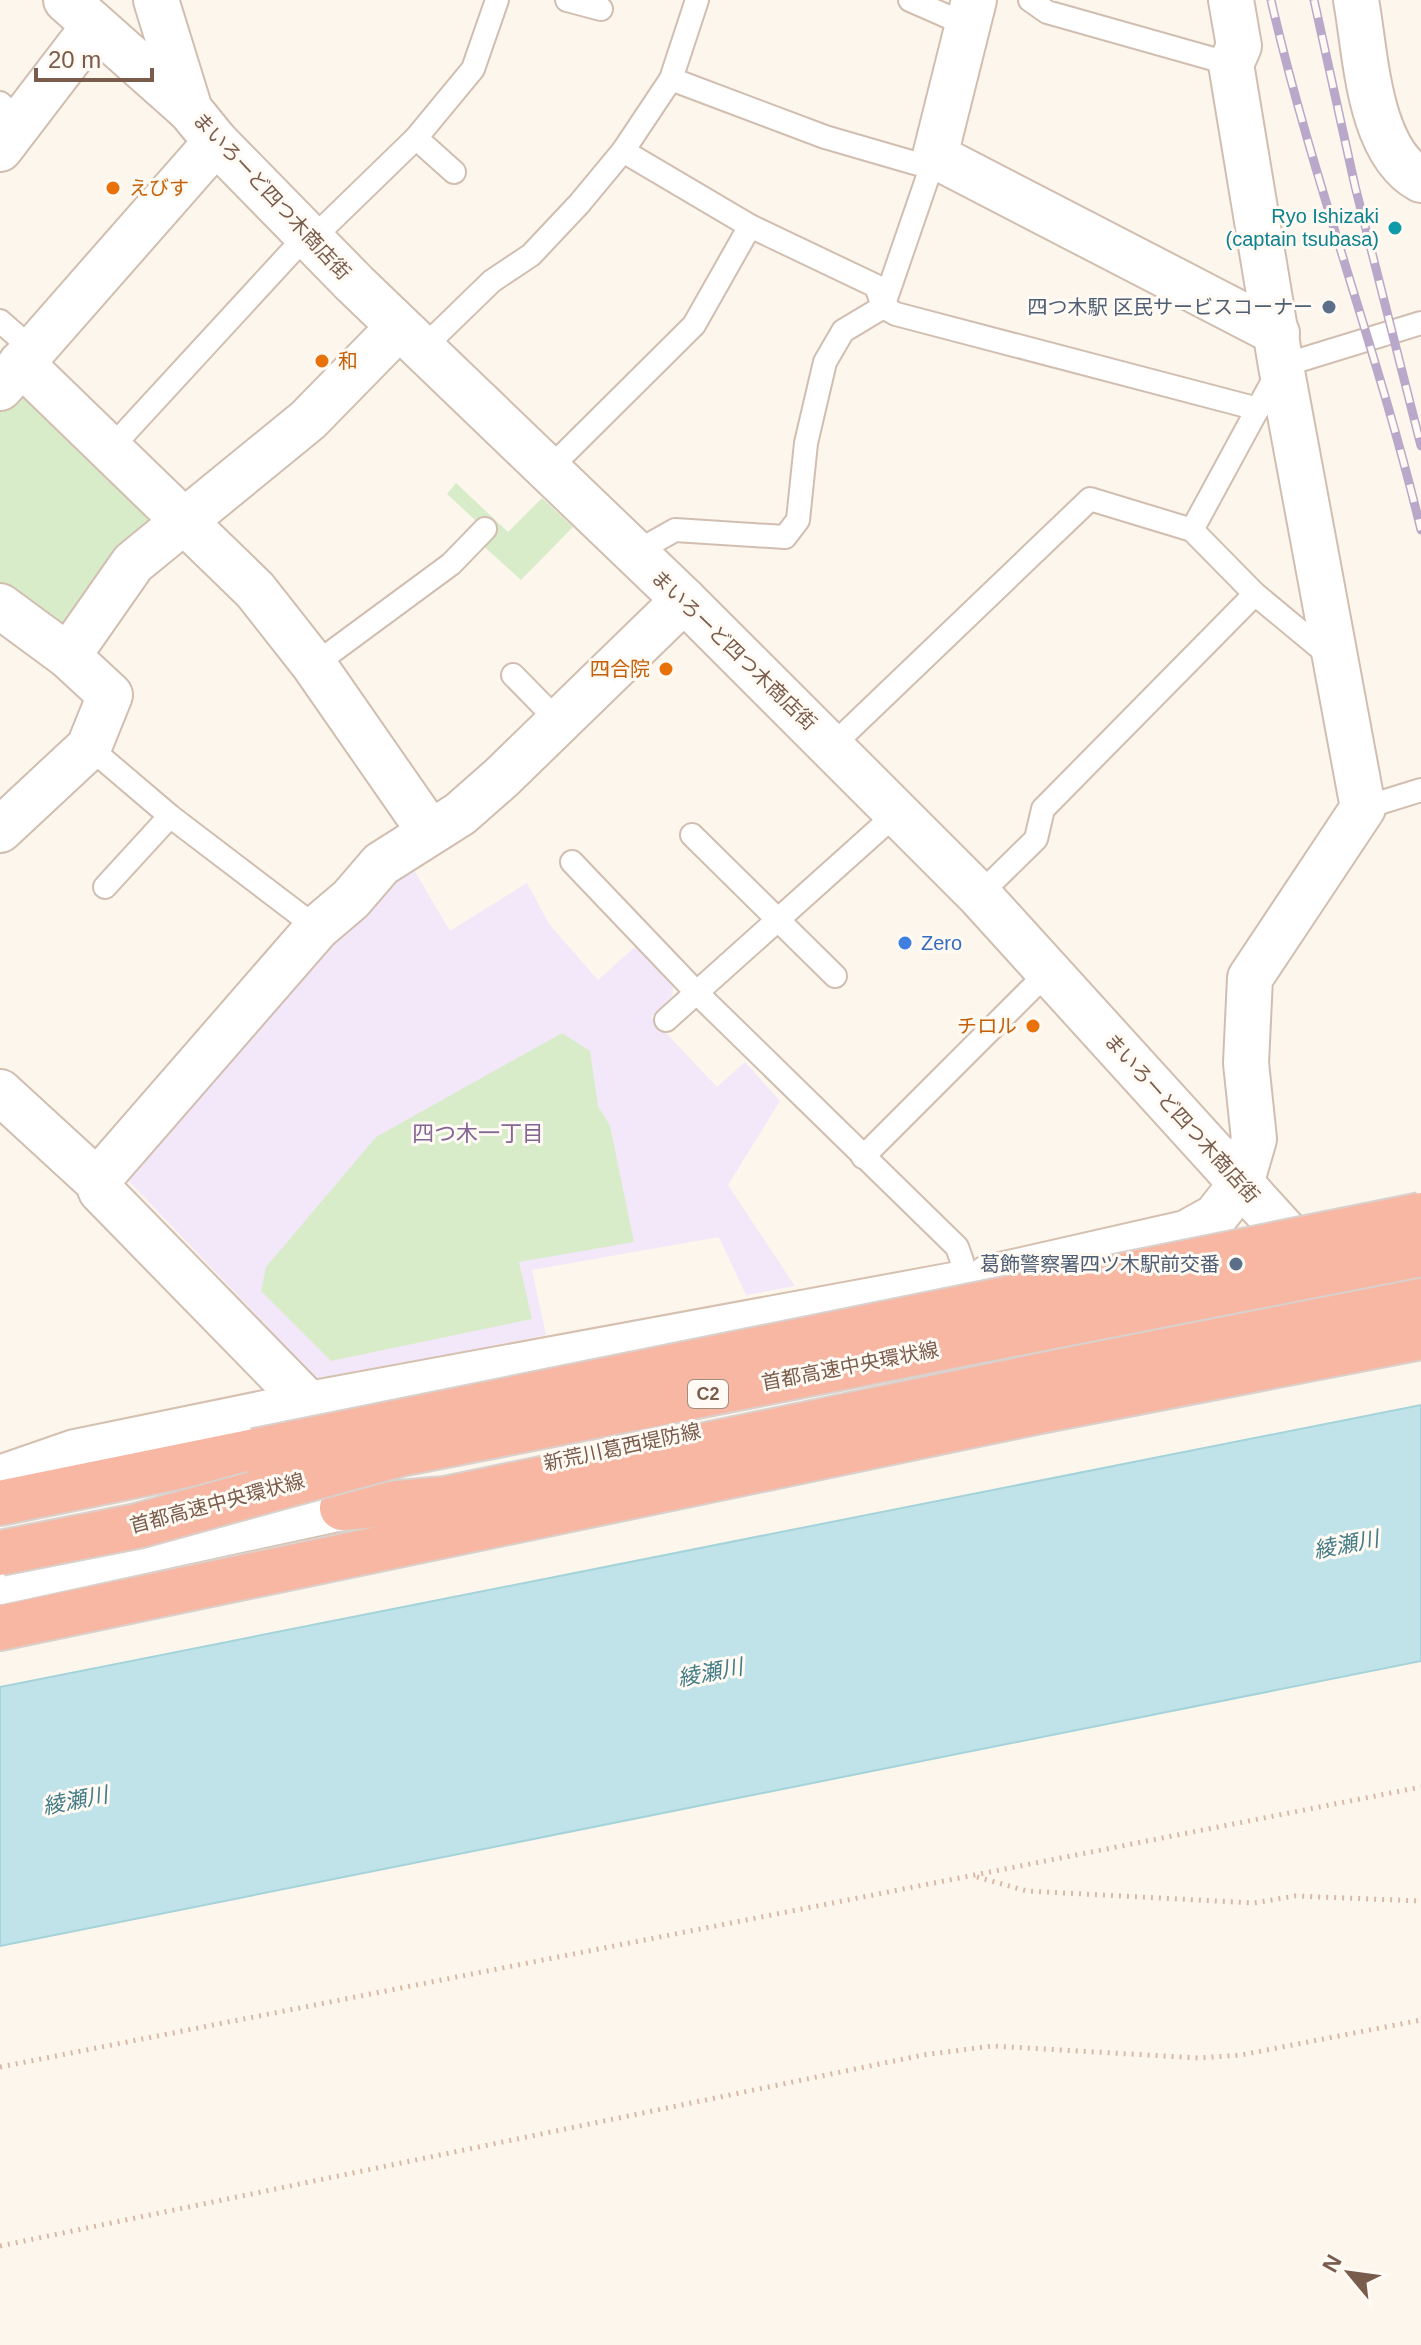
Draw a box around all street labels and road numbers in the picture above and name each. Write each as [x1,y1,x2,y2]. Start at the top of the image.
street label: まいろーど四つ木商店街 [189,108,355,284]
street label: まいろーど四つ木商店街 [647,566,821,734]
street label: まいろーど四つ木商店街 [1100,1029,1264,1207]
street label: 首都高速中央環状線 [760,1338,940,1394]
road number: C2 [688,1380,728,1408]
street label: 新荒川葛西堤防線 [541,1420,703,1474]
street label: 首都高速中央環状線 [127,1469,307,1537]

